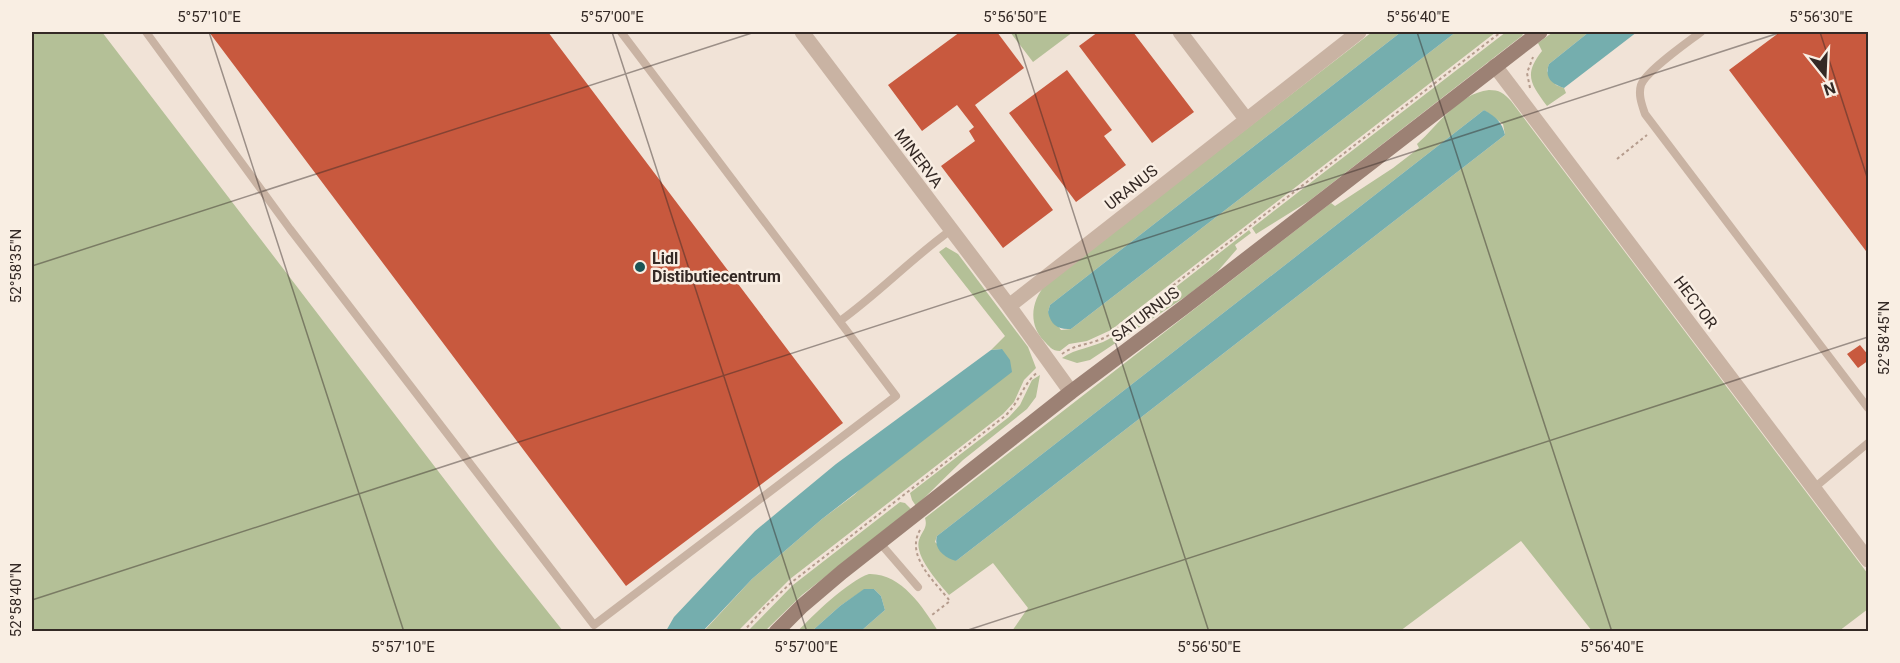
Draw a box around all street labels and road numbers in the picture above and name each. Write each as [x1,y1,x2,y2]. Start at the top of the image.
street label: MINERVA [890,125,947,192]
street label: URANUS [1101,161,1162,214]
street label: HECTOR [1670,272,1722,332]
street label: SATURNUS [1108,283,1183,346]

